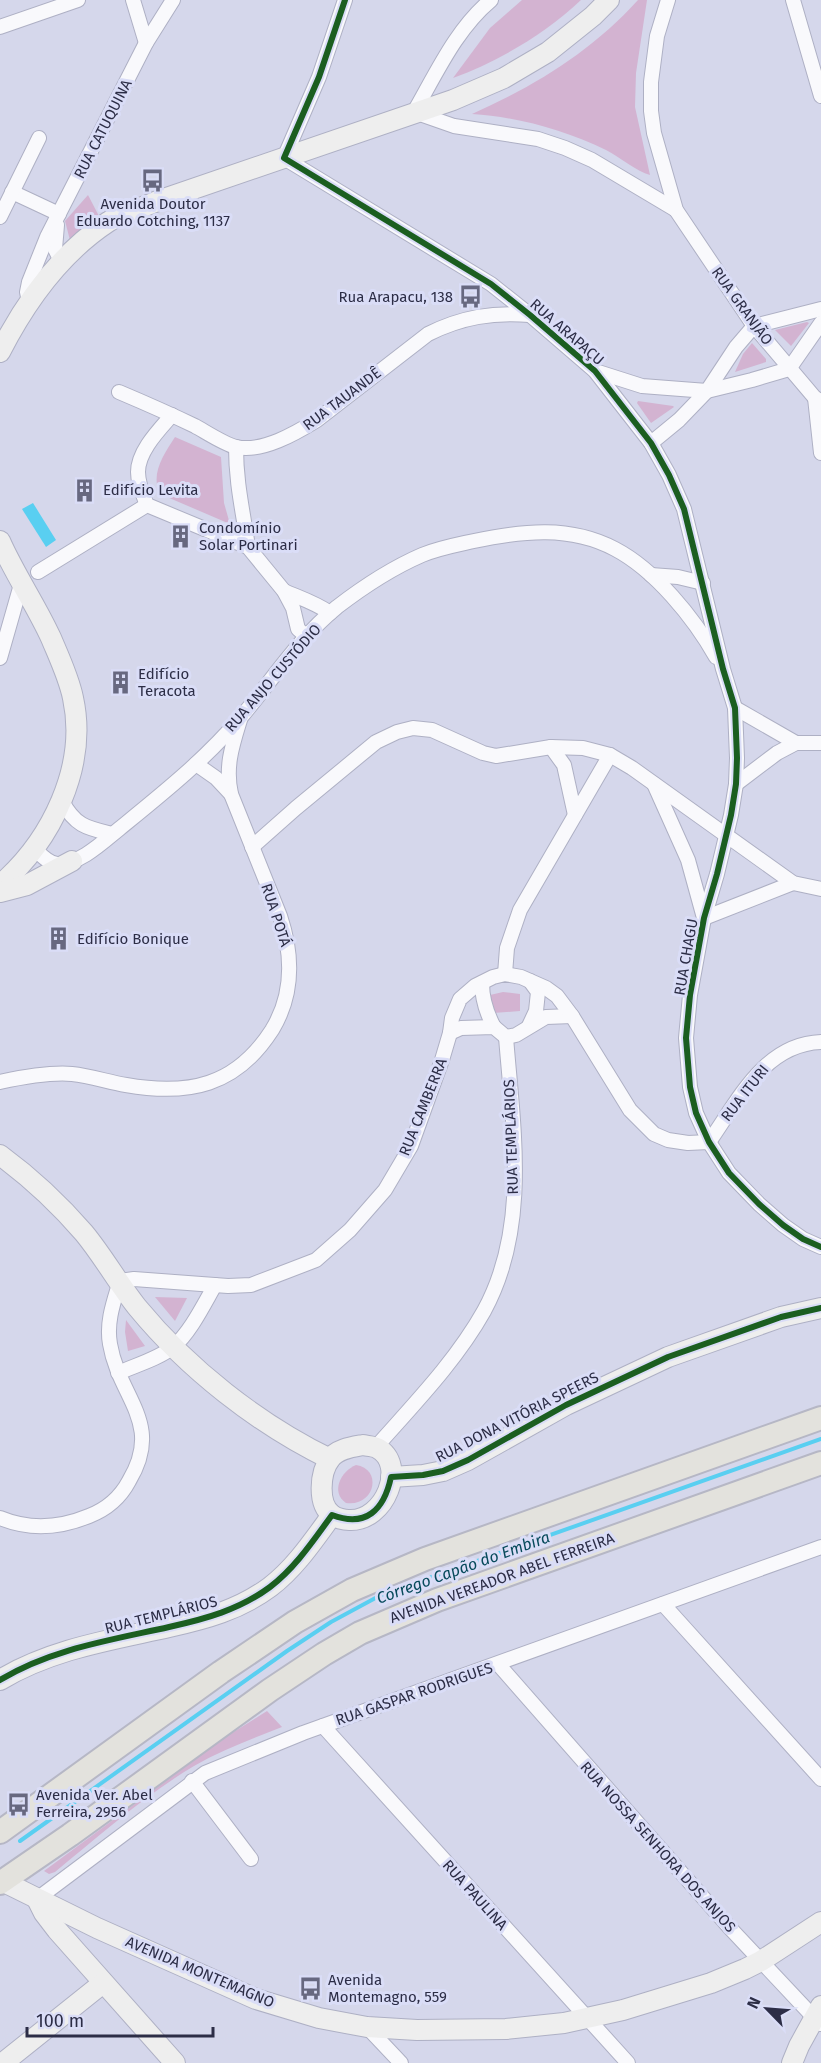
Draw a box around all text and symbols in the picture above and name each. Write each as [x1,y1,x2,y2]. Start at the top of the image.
street label: RUA CATUQUINA [70,76,136,182]
bus stop icon: Avenida Doutor Eduardo Cotching, 1137 [140,167,166,193]
place label: Avenida Doutor Eduardo Cotching, 1137 [76,195,230,230]
street label: RUA GRANJÃO [708,263,776,349]
bus stop icon: Rua Arapacu, 138 [458,284,484,310]
place label: Rua Arapacu, 138 [339,288,453,306]
street label: RUA ARAPAÇU [526,295,608,369]
street label: RUA TAUANDÊ [299,364,385,434]
building icon: Edifício Levita [72,477,98,503]
place label: Edifício Levita [103,481,199,499]
place label: Condomínio Solar Portinari [199,519,298,554]
building icon: Condomínio Solar Portinari [168,524,194,550]
street label: RUA ANJO CUSTÓDIO [221,620,325,736]
place label: Edifício Teracota [138,665,196,700]
building icon: Edifício Teracota [107,670,133,696]
street label: RUA POTÁ [257,881,295,949]
street label: RUA CHAGU [670,917,702,997]
building icon: Edifício Bonique [46,926,72,952]
place label: Edifício Bonique [77,930,189,948]
street label: RUA CAMBERRA [395,1055,451,1159]
street label: RUA ITURI [717,1061,773,1125]
street label: RUA TEMPLÁRIOS [500,1079,522,1195]
street label: RUA DONA VITÓRIA SPEERS [432,1368,602,1466]
water label: Córrego Capão do Embira [374,1527,552,1608]
street label: AVENIDA VEREADOR ABEL FERREIRA [387,1529,617,1627]
street label: RUA TEMPLÁRIOS [103,1592,219,1638]
street label: RUA GASPAR RODRIGUES [333,1659,495,1729]
street label: RUA NOSSA SENHORA DOS ANJOS [577,1758,739,1936]
place label: Avenida Ver. Abel Ferreira, 2956 [36,1786,153,1821]
bus stop icon: Avenida Ver. Abel Ferreira, 2956 [5,1791,31,1817]
street label: RUA PAULINA [439,1856,511,1934]
street label: AVENIDA MONTEMAGNO [123,1933,277,2011]
place label: Avenida Montemagno, 559 [328,1971,447,2006]
bus stop icon: Avenida Montemagno, 559 [297,1976,323,2002]
north arrow [737,1979,797,2039]
text: N [743,1994,765,2012]
scale bar [27,2000,213,2038]
text: 100 m [36,2010,84,2032]

